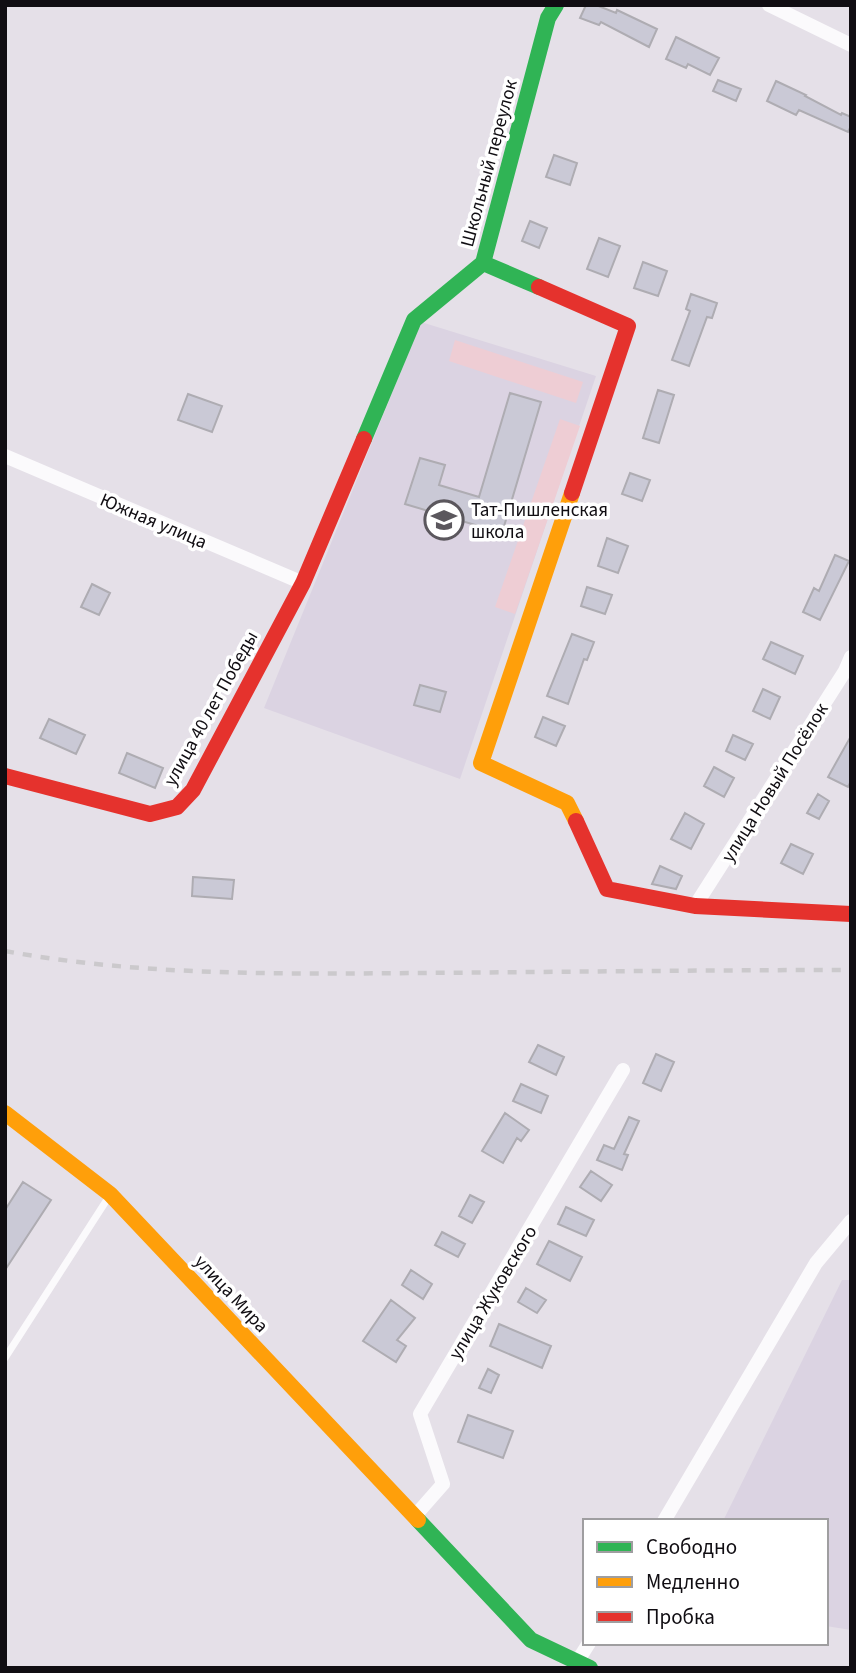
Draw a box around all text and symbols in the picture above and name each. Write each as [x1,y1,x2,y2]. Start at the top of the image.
street label: Школьный переулок [454,76,525,250]
street label: Южная улица [96,487,211,556]
place label: Тат-Пишленская школа [471,497,608,546]
school or university icon: Тат-Пишленская школа [423,499,465,541]
street label: улица 40 лет Победы [157,626,265,791]
street label: улица Новый Посёлок [715,697,836,868]
street label: улица Жуковского [442,1221,544,1365]
street label: улица Мира [188,1249,274,1339]
legend [583,1519,828,1645]
text: Свободно [646,1532,737,1562]
text: Медленно [646,1567,740,1597]
text: Пробка [646,1602,715,1632]

